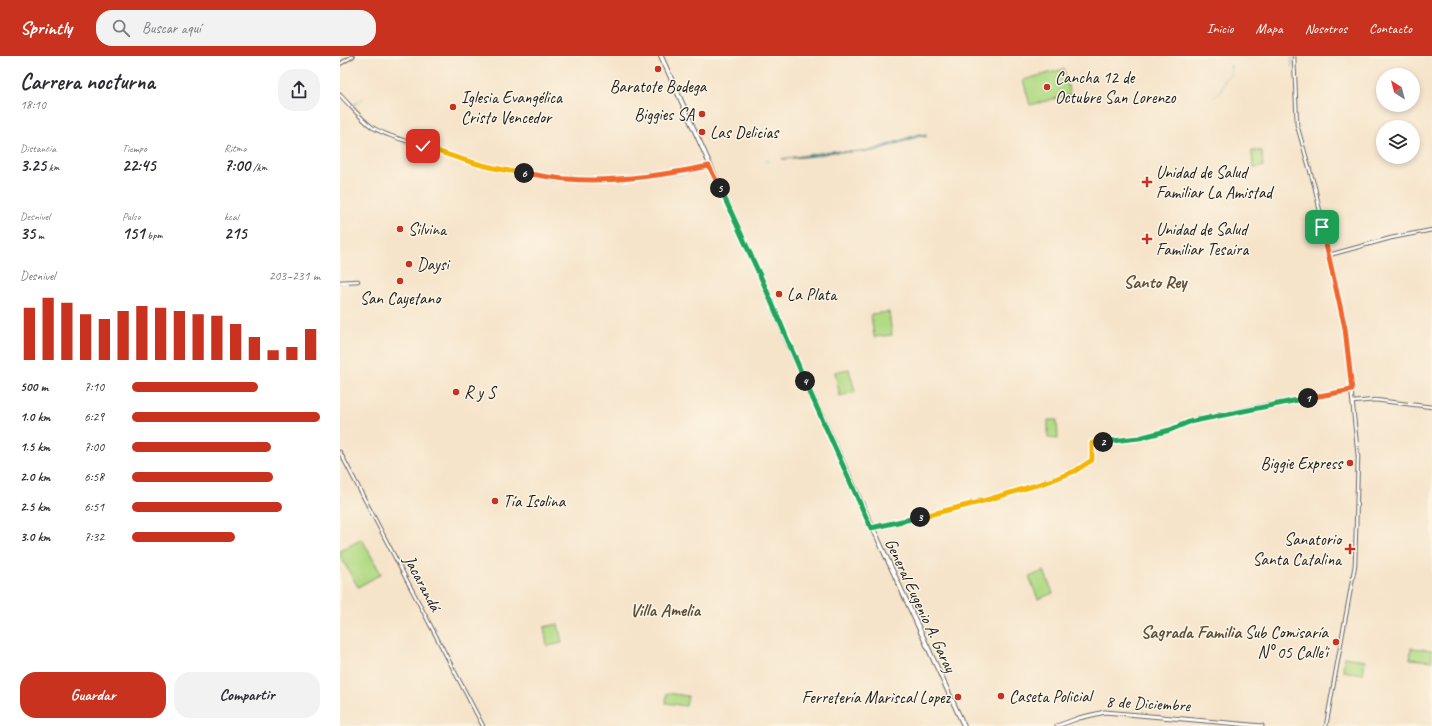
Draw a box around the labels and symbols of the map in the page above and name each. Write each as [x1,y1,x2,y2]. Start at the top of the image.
marker: Baratote Bodega [653,64,663,74]
place label: Cancha 12 de Octubre San Lorenzo [1055,67,1176,108]
north arrow [1376,68,1420,112]
place label: Baratote Bodega [610,76,708,97]
marker: Cancha 12 de Octubre San Lorenzo [1042,82,1052,92]
place label: Iglesia Evangélica Cristo Vencedor [461,87,563,128]
marker: Iglesia Evangélica Cristo Vencedor [448,102,458,112]
place label: Biggies SA [634,104,695,125]
marker: Biggies SA [697,109,707,119]
place label: Las Delicias [710,122,780,143]
marker: Las Delicias [697,127,707,137]
pin [406,129,440,163]
place label: Unidad de Salud Familiar La Amistad [1156,162,1274,203]
pin: 6 [514,163,534,183]
marker: Unidad de Salud Familiar La Amistad [1141,176,1153,188]
pin: 5 [710,178,730,198]
pin [1305,210,1339,244]
place label: Silvina [408,219,448,240]
place label: Unidad de Salud Familiar Tesaira [1156,219,1249,260]
marker: Silvina [395,224,405,234]
marker: Unidad de Salud Familiar Tesaira [1141,233,1153,245]
place label: Daysi [417,254,451,275]
marker: Daysi [404,259,414,269]
district label: Santo Rey [1124,271,1188,293]
marker: San Cayetano [395,276,405,286]
place label: La Plata [787,284,838,305]
place label: San Cayetano [360,288,442,309]
marker: La Plata [774,289,784,299]
pin: 4 [795,371,815,391]
place label: R y S [464,382,498,403]
marker: R y S [451,387,461,397]
pin: 1 [1298,388,1318,408]
pin: 2 [1093,432,1113,452]
place label: Biggie Express [1260,453,1344,474]
marker: Biggie Express [1345,458,1355,468]
place label: Tía Isolina [503,491,567,512]
marker: Tía Isolina [490,496,500,506]
pin: 3 [910,507,930,527]
place label: Sanatorio Santa Catalina [1252,529,1343,570]
street label: General Eugenio A. Garay [880,535,961,677]
marker: Sanatorio Santa Catalina [1344,543,1356,555]
street label: Jacarandá [399,551,447,616]
district label: Villa Amelia [630,599,702,621]
district label: Sagrada Familia [1141,621,1243,643]
place label: Sub Comisaría N° 05 Calle'i [1245,622,1330,663]
marker: Sub Comisaría N° 05 Calle'i [1331,637,1341,647]
place label: Caseta Policial [1009,686,1095,707]
place label: Ferretería Mariscal Lopez [802,687,952,708]
marker: Caseta Policial [996,691,1006,701]
street label: 8 de Diciembre [1105,691,1192,716]
marker: Ferretería Mariscal Lopez [953,692,963,702]

